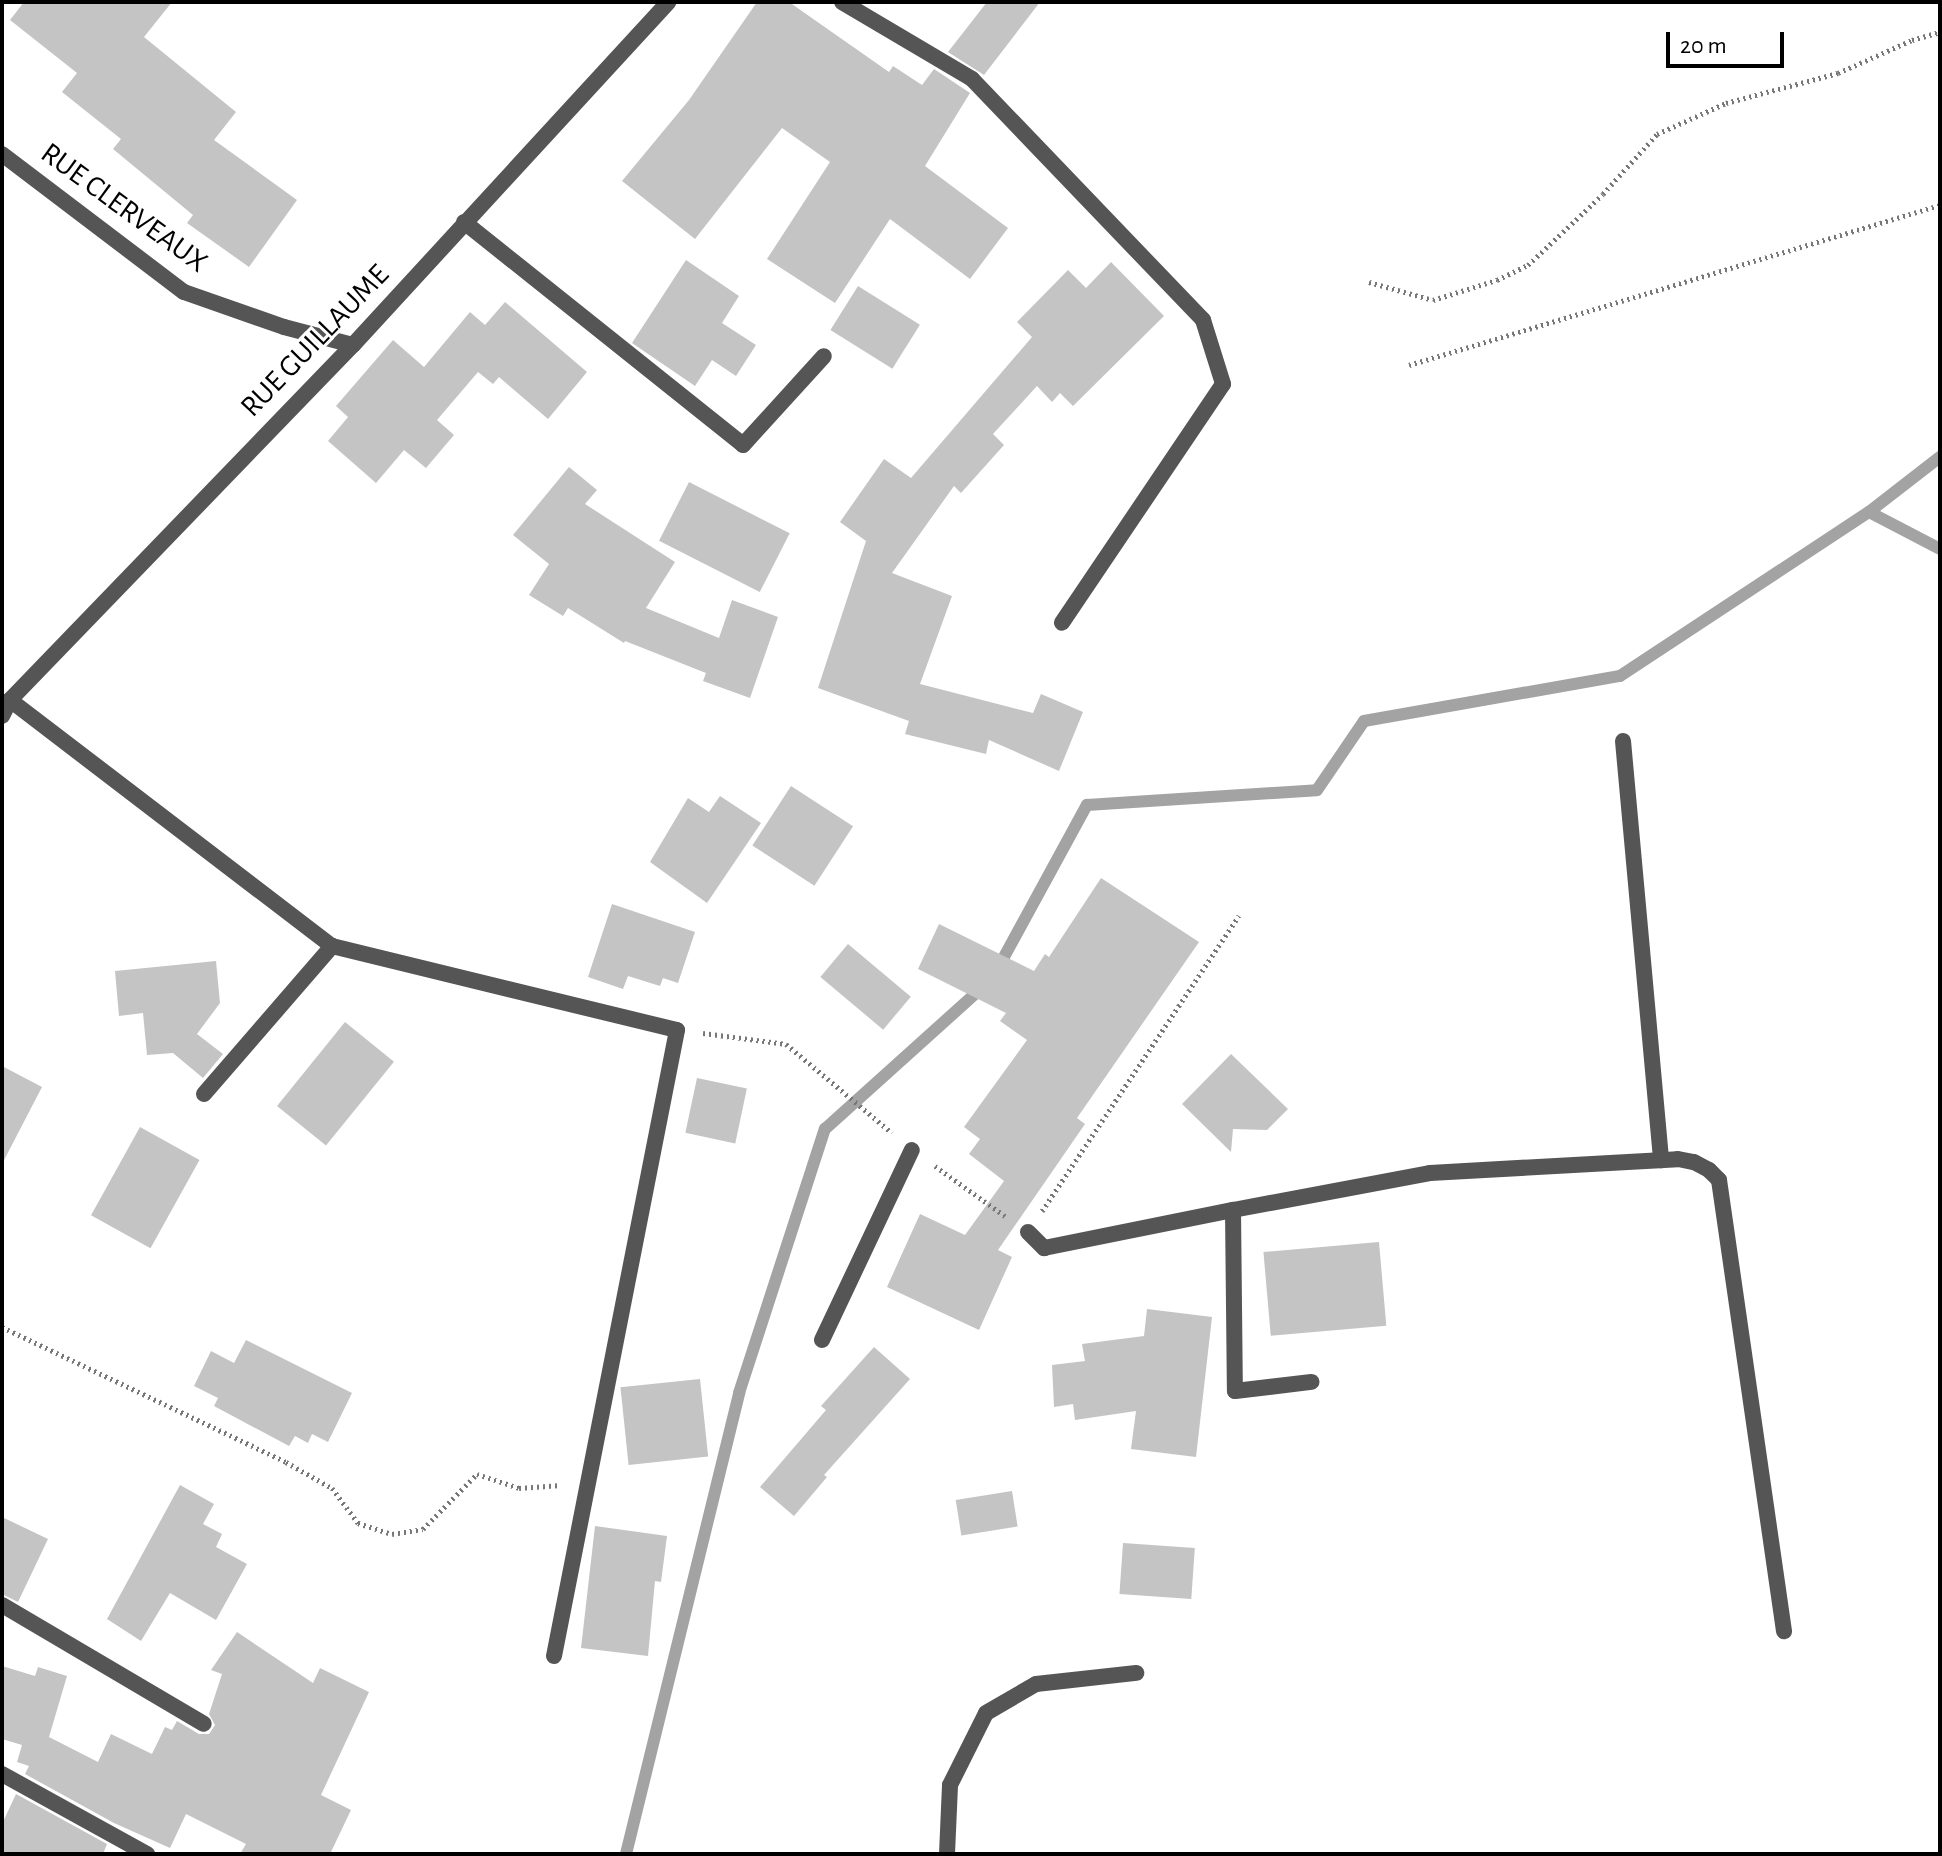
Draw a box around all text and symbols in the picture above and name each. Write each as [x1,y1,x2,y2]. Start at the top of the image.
scale bar [1670,16,1788,66]
text: 20 m [1680,34,1727,58]
street label: RUE CLERVEAUX [34,135,214,281]
street label: RUE GUILLAUME [233,257,397,425]

